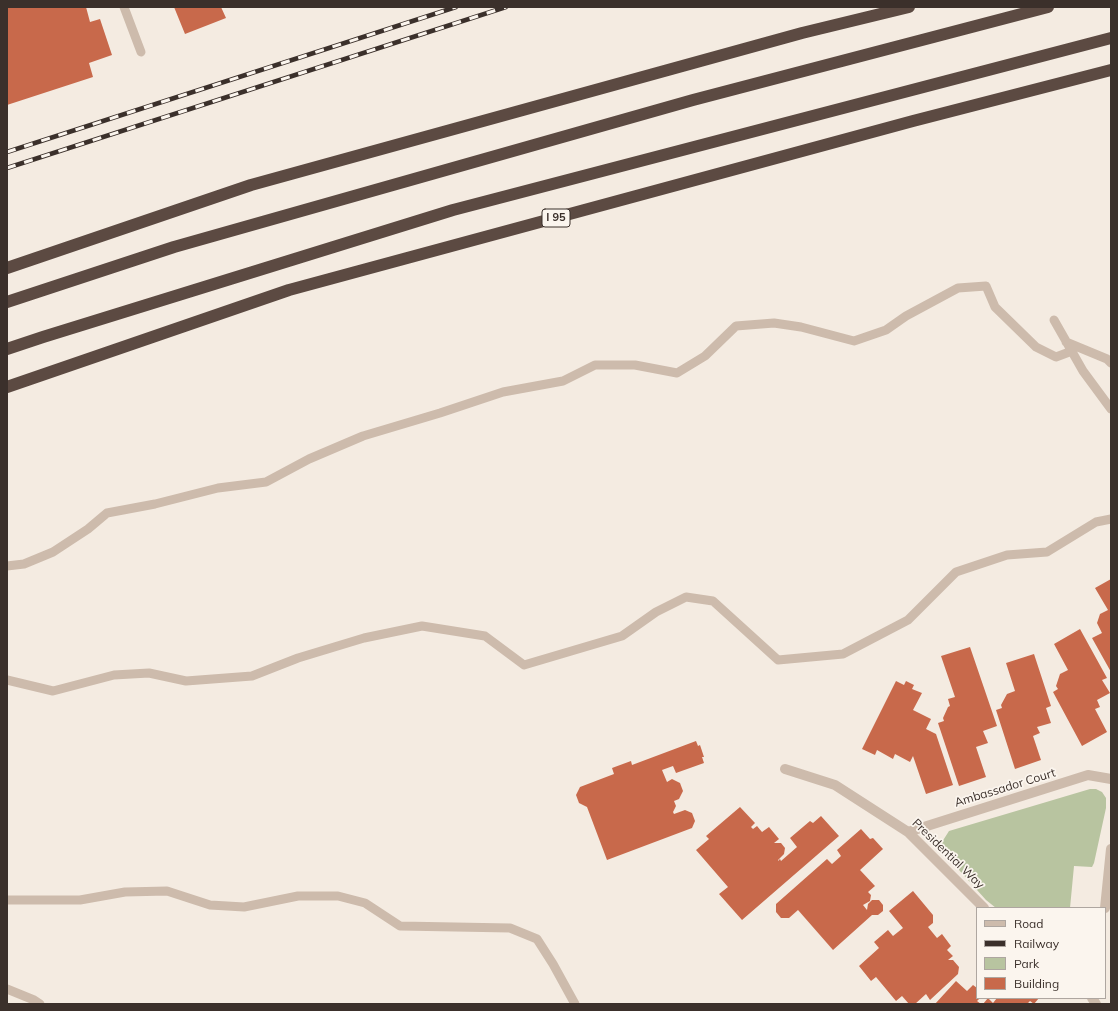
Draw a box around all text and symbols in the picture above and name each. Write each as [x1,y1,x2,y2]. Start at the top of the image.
road number: I 95 [542,209,570,227]
street label: Ambassador Court [953,766,1057,810]
street label: Presidential Way [909,816,987,892]
legend [976,907,1106,999]
text: Road [1014,916,1043,931]
text: Railway [1014,936,1059,951]
text: Park [1014,956,1039,971]
text: Building [1014,976,1059,991]

